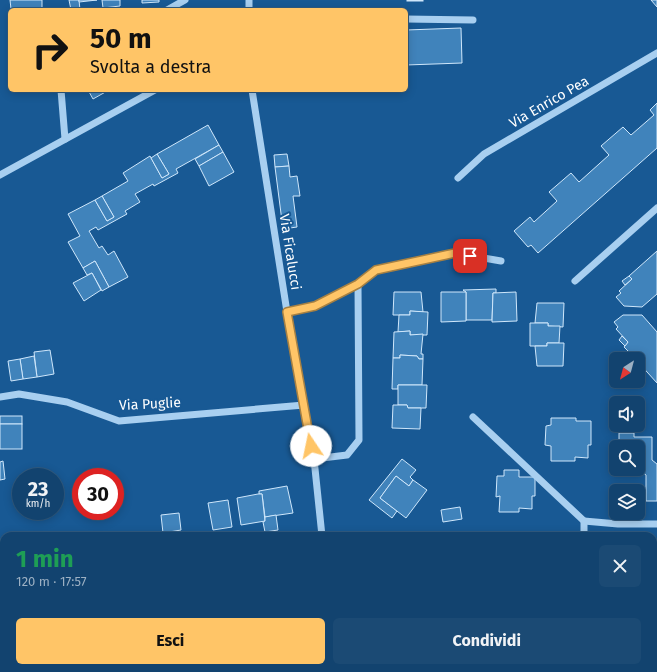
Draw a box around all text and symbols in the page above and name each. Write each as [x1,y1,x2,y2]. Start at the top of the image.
text: 50 m [90,22,152,55]
icon: right [24,24,76,76]
text: Svolta a destra [90,56,211,78]
street label: Via Enrico Pea [506,72,592,132]
street label: Via Ficalucci [276,213,304,291]
pin [453,239,487,273]
icon: arrive [459,245,481,267]
north arrow [609,352,645,388]
map controls [609,352,645,520]
street label: Via Puglie [119,394,181,414]
button: sound [609,396,645,432]
position arrow [290,425,332,467]
button: search [609,440,645,476]
speed limit sign: 30 [72,468,124,520]
text: 23 [28,477,48,501]
button: layers [609,484,645,520]
text: km/h [26,498,50,510]
text: 1 min [16,545,74,573]
button: close [599,545,641,587]
text: 120 m · 17:57 [16,574,86,589]
button: Esci [16,618,325,664]
button: Condividi [333,618,641,664]

